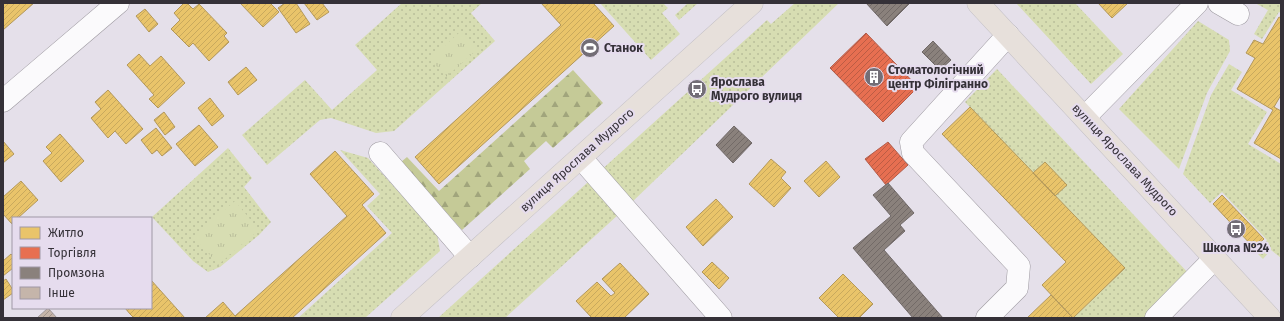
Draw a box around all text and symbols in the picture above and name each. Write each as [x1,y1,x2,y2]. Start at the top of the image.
sports icon: Станок [579,37,601,59]
place label: Станок [604,41,643,55]
place label: Стоматологічний центр Філігранно [888,63,988,91]
building icon: Стоматологічний центр Філігранно [863,66,885,88]
place label: Ярослава Мудрого вулиця [711,75,802,103]
bus stop icon: Ярослава Мудрого вулиця [686,78,708,100]
street label: вулиця Ярослава Мудрого [1069,101,1181,219]
street label: вулиця Ярослава Мудрого [517,105,637,215]
legend [12,217,152,309]
bus stop icon: Школа №24 [1225,218,1247,240]
text: Житло [48,226,84,240]
place label: Школа №24 [1203,241,1270,255]
text: Торгівля [48,246,96,260]
text: Промзона [48,266,105,280]
text: Інше [48,286,75,300]

